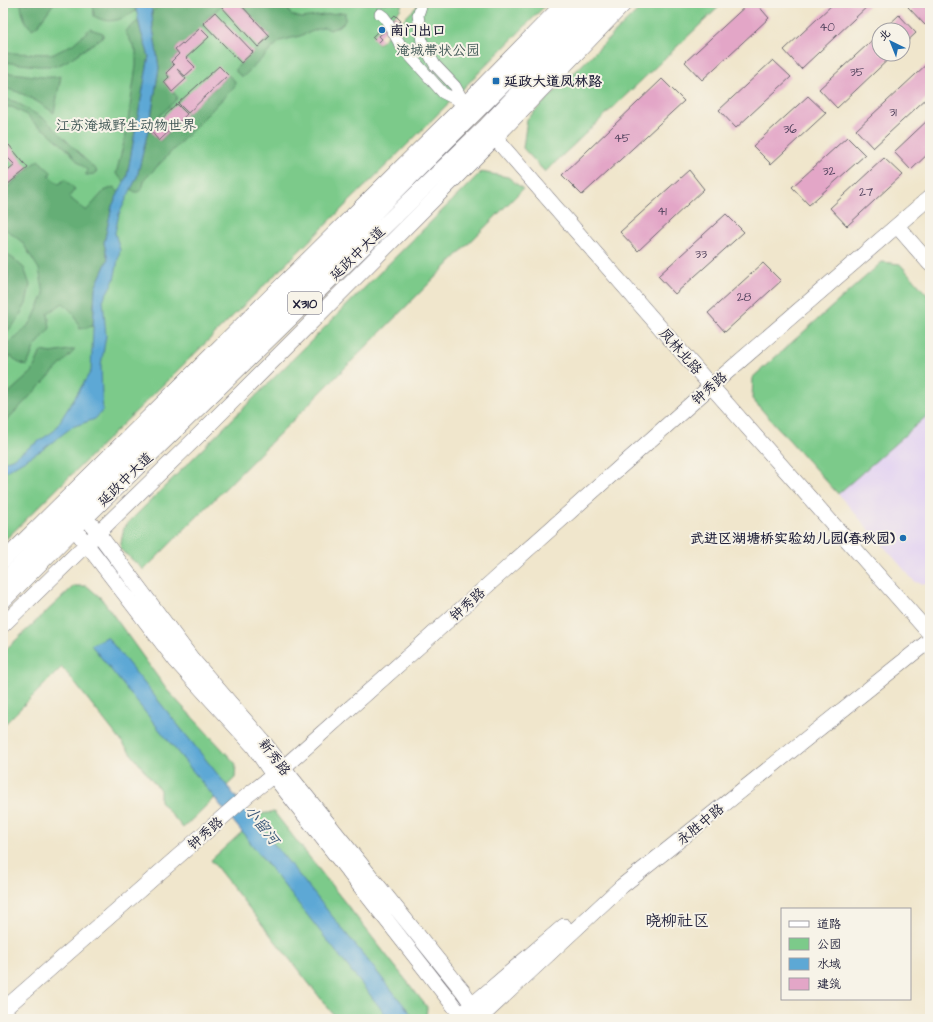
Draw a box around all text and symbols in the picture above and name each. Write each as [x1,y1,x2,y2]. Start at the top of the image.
house number: 40 [819,19,835,36]
place label: 南门出口 [390,21,446,41]
north arrow [871,22,911,62]
marker: 南门出口 [377,25,387,35]
text: 北 [875,26,894,44]
park label: 淹城带状公园 [396,41,480,61]
house number: 35 [850,64,865,81]
place label: 延政大道凤林路 [504,72,602,92]
marker: 延政大道凤林路 [491,76,501,86]
house number: 31 [889,104,897,121]
park label: 江苏淹城野生动物世界 [56,116,196,136]
house number: 36 [783,121,797,138]
house number: 45 [614,130,631,147]
house number: 32 [823,163,836,180]
house number: 27 [859,184,874,201]
house number: 41 [657,203,667,220]
street label: 延政中大道 [326,222,390,285]
house number: 33 [695,246,707,263]
house number: 28 [737,289,752,306]
road number: X310 [288,292,322,314]
street label: 凤林北路 [654,324,706,379]
street label: 钟秀路 [687,367,732,410]
street label: 延政中大道 [94,448,158,511]
place label: 武进区湖塘桥实验幼儿园(春秋园) [690,529,895,549]
marker: 武进区湖塘桥实验幼儿园(春秋园) [898,533,908,543]
street label: 钟秀路 [445,583,490,626]
street label: 新秀路 [254,735,295,780]
street label: 永胜中路 [673,799,729,850]
water label: 小留河 [239,801,286,852]
street label: 钟秀路 [183,812,228,855]
legend [781,908,911,1000]
district label: 晓柳社区 [645,910,709,932]
text: 道路 [817,916,841,933]
text: 公园 [817,936,841,953]
text: 水域 [817,956,841,973]
text: 建筑 [817,976,841,993]

